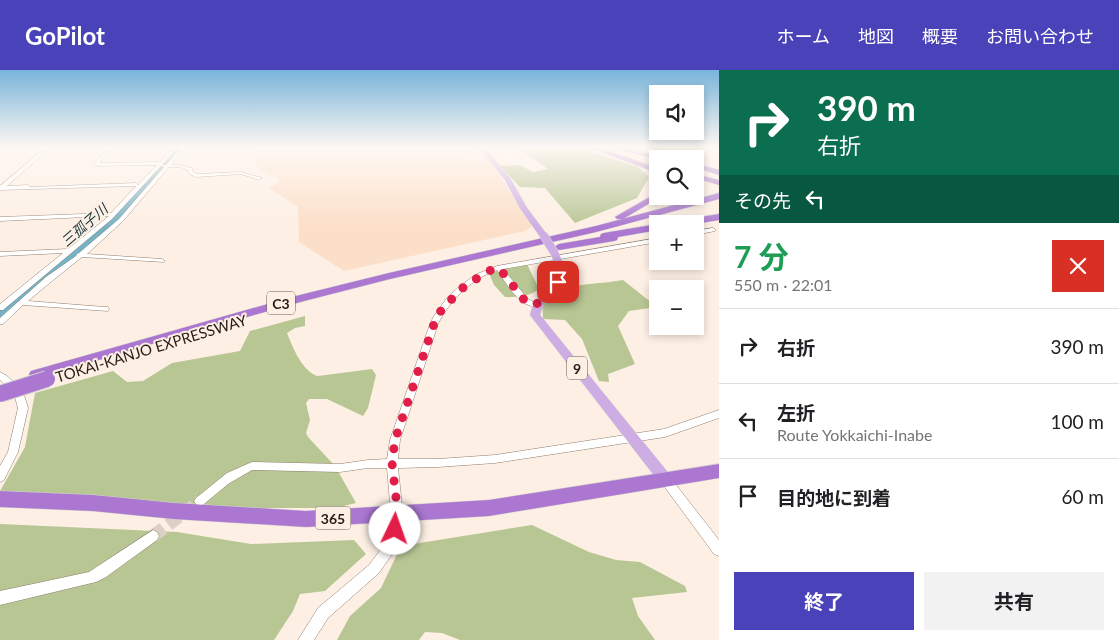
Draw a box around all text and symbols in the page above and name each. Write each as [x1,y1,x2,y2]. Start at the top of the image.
text: GoPilot [25,21,105,50]
text: ホーム [777,25,830,47]
text: 地図 [858,25,894,47]
text: 概要 [922,25,958,47]
text: お問い合わせ [986,25,1094,47]
map controls [649,85,704,335]
button: sound [649,85,704,140]
text: 390 m [817,86,916,128]
icon: right [734,90,799,155]
text: 右折 [817,132,861,159]
button: search [649,150,704,205]
icon: left [801,185,829,213]
text: その先 [734,189,791,212]
water label: 三孤子川 [57,199,112,250]
button: + [649,215,704,270]
text: 7 分 [734,238,789,274]
button: close [1052,240,1104,292]
pin [537,261,579,303]
icon: arrive [544,268,572,296]
text: 550 m · 22:01 [734,275,833,294]
button: − [649,280,704,335]
road number: C3 [267,292,295,314]
street label: TOKAI-KANJO EXPRESSWAY [53,310,249,386]
icon: right [734,332,762,360]
text: 390 m [1050,335,1104,358]
text: 右折 [777,336,815,359]
road number: 9 [567,356,587,380]
text: 左折 [777,401,815,424]
icon: left [734,407,762,435]
text: 100 m [1050,410,1104,433]
text: Route Yokkaichi-Inabe [777,425,932,444]
icon: arrive [734,482,762,510]
text: 60 m [1061,485,1104,508]
text: 目的地に到着 [777,486,891,509]
position arrow [368,502,420,554]
road number: 365 [316,506,350,529]
button: 終了 [734,572,914,630]
button: 共有 [924,572,1104,630]

